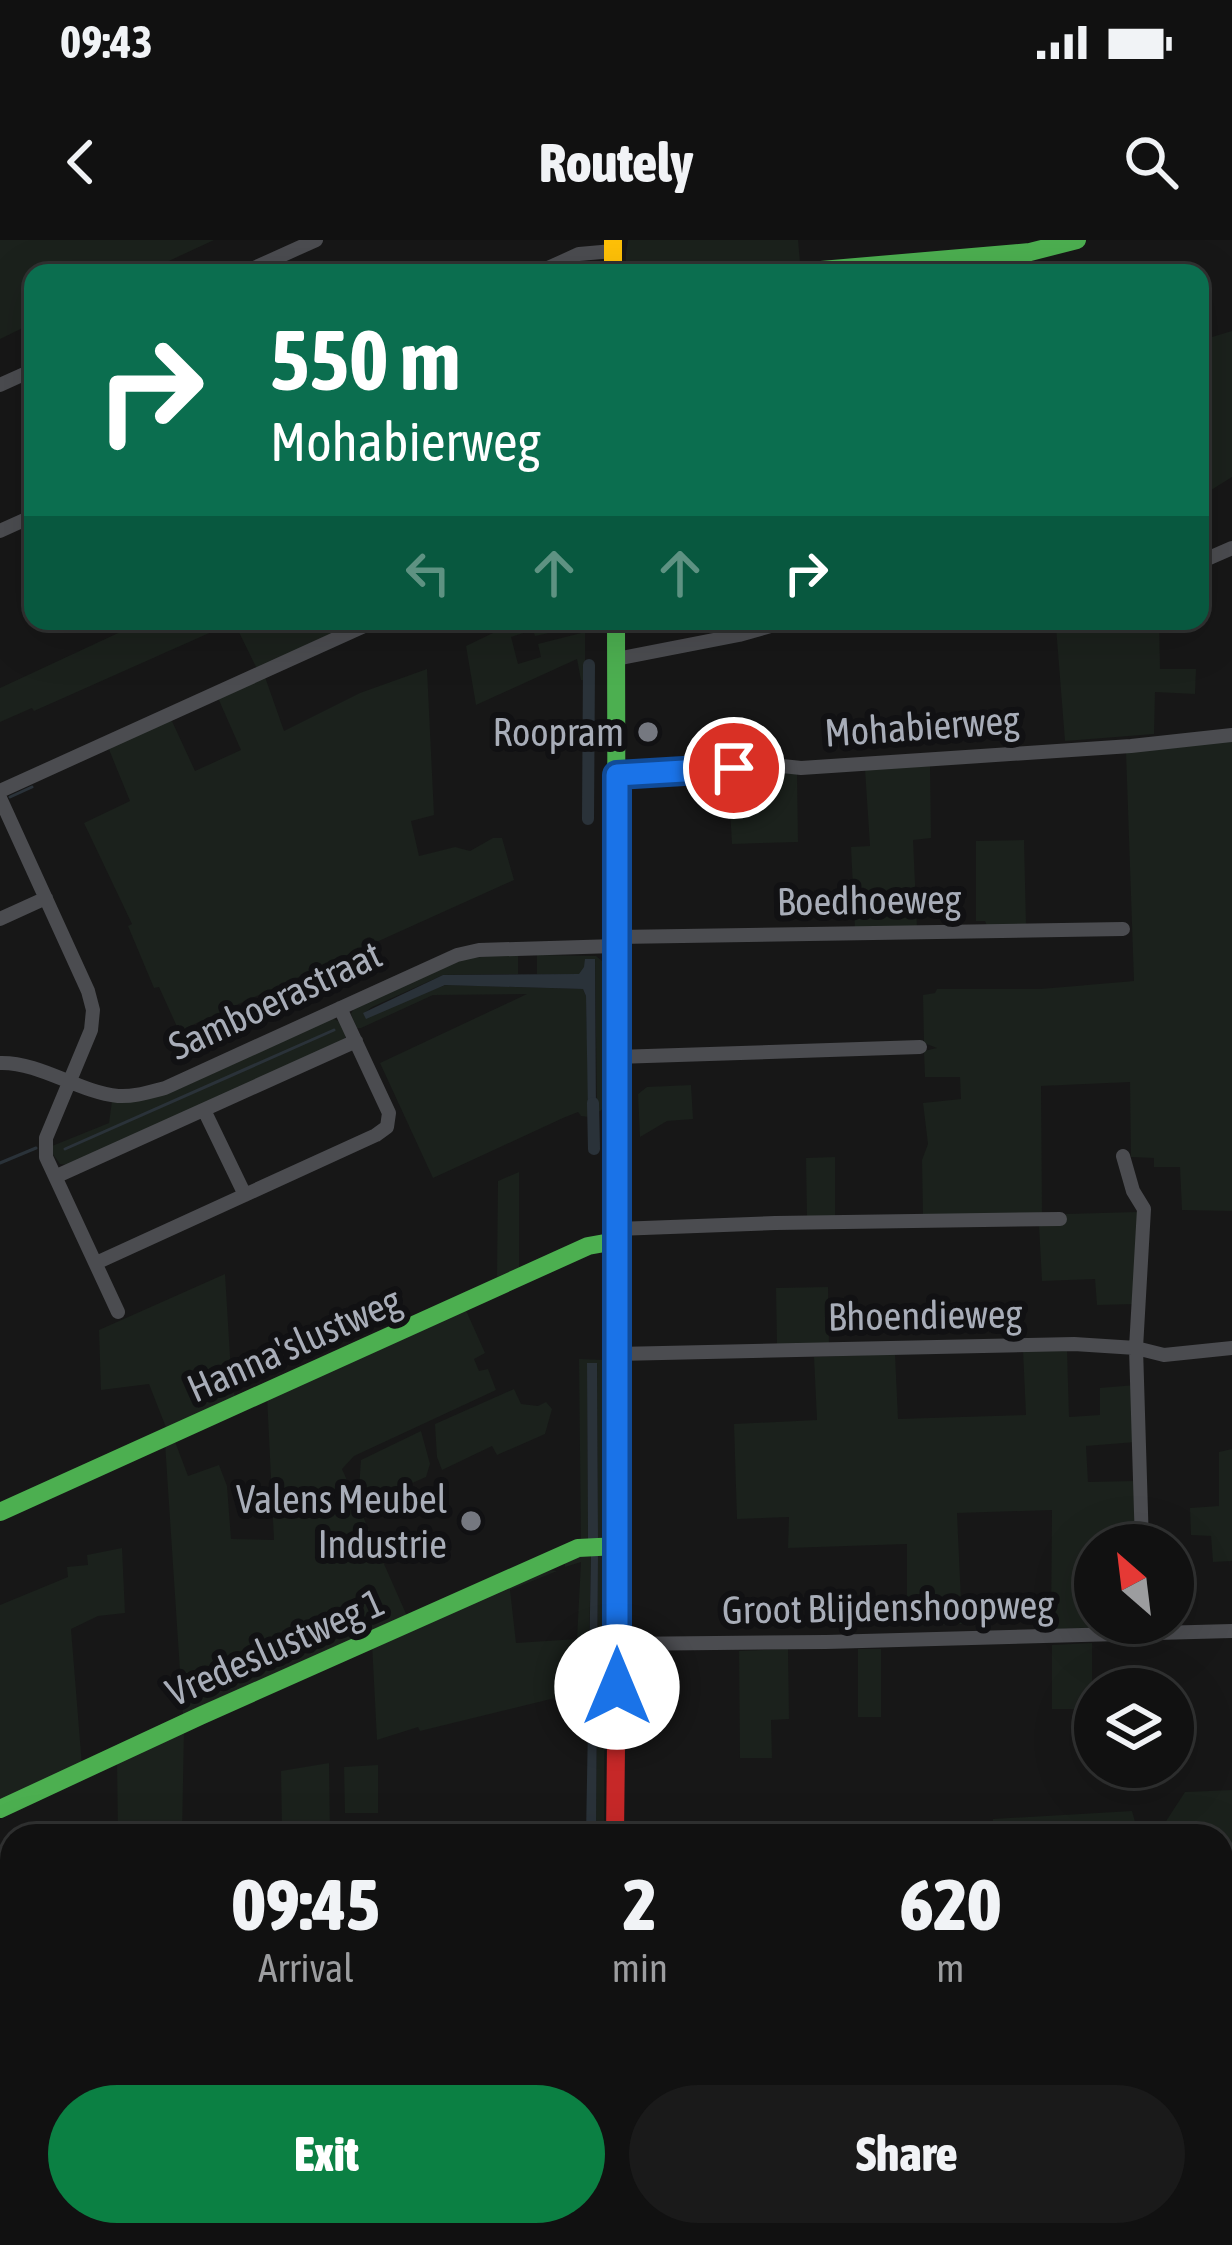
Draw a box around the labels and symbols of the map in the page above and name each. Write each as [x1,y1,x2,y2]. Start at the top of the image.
street label: Mohabierweg [823,697,1021,755]
place label: Roopram [492,710,624,754]
pin [683,717,785,819]
marker: Roopram [635,719,661,745]
street label: Boedhoeweg [776,876,962,924]
street label: Samboerastraat [162,932,388,1068]
street label: Hanna'slustweg [181,1277,408,1411]
street label: Bhoendieweg [827,1291,1023,1339]
place label: Valens Meubel Industrie [236,1477,447,1566]
marker: Valens Meubel Industrie [458,1508,484,1534]
north arrow [1074,1524,1194,1644]
street label: Vredeslustweg 1 [159,1579,391,1715]
street label: Groot Blijdenshoopweg [722,1582,1055,1632]
position arrow [554,1624,680,1750]

